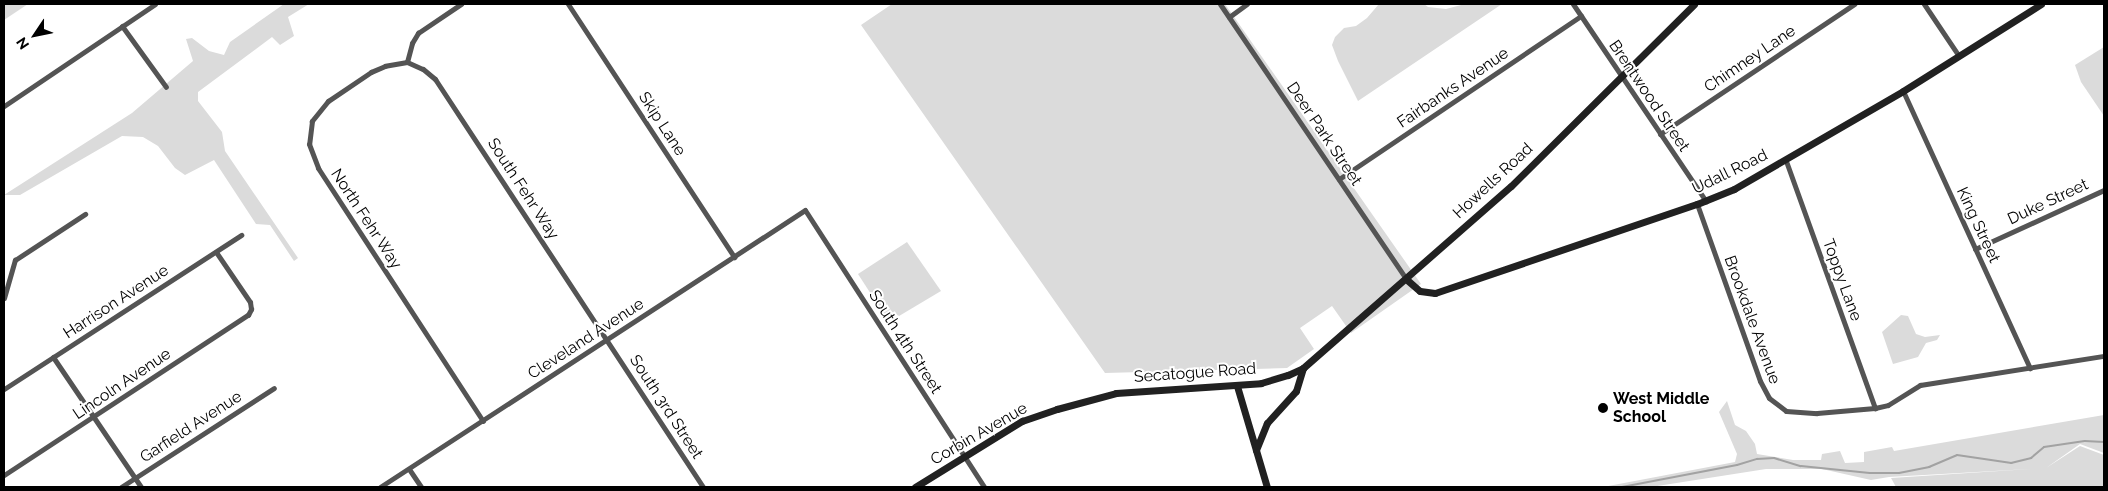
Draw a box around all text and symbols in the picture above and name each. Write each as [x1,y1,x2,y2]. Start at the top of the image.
north arrow [10,10,60,60]
street label: Chimney Lane [1700,21,1800,97]
text: N [13,34,32,52]
street label: Brentwood Street [1605,37,1693,155]
street label: Fairbanks Avenue [1394,44,1512,132]
street label: Deer Park Street [1282,78,1366,190]
street label: Skip Lane [634,88,690,160]
street label: South Fehr Way [483,134,563,244]
street label: Howells Road [1449,139,1537,223]
street label: Udall Road [1689,145,1771,199]
street label: North Fehr Way [326,165,406,273]
street label: Duke Street [2005,175,2091,229]
street label: King Street [1952,184,2004,266]
street label: Toppy Lane [1818,236,1866,324]
street label: Brookdale Avenue [1720,253,1784,387]
street label: Harrison Avenue [60,261,172,343]
street label: South 4th Street [864,287,946,397]
street label: Cleveland Avenue [524,294,648,384]
street label: Lincoln Avenue [69,344,175,424]
street label: South 3rd Street [625,352,707,462]
street label: Secatogue Road [1133,359,1257,387]
street label: Garfield Avenue [136,387,246,467]
place label: West Middle School [1613,389,1709,427]
street label: Corbin Avenue [927,398,1031,470]
marker: West Middle School [1597,402,1609,414]

